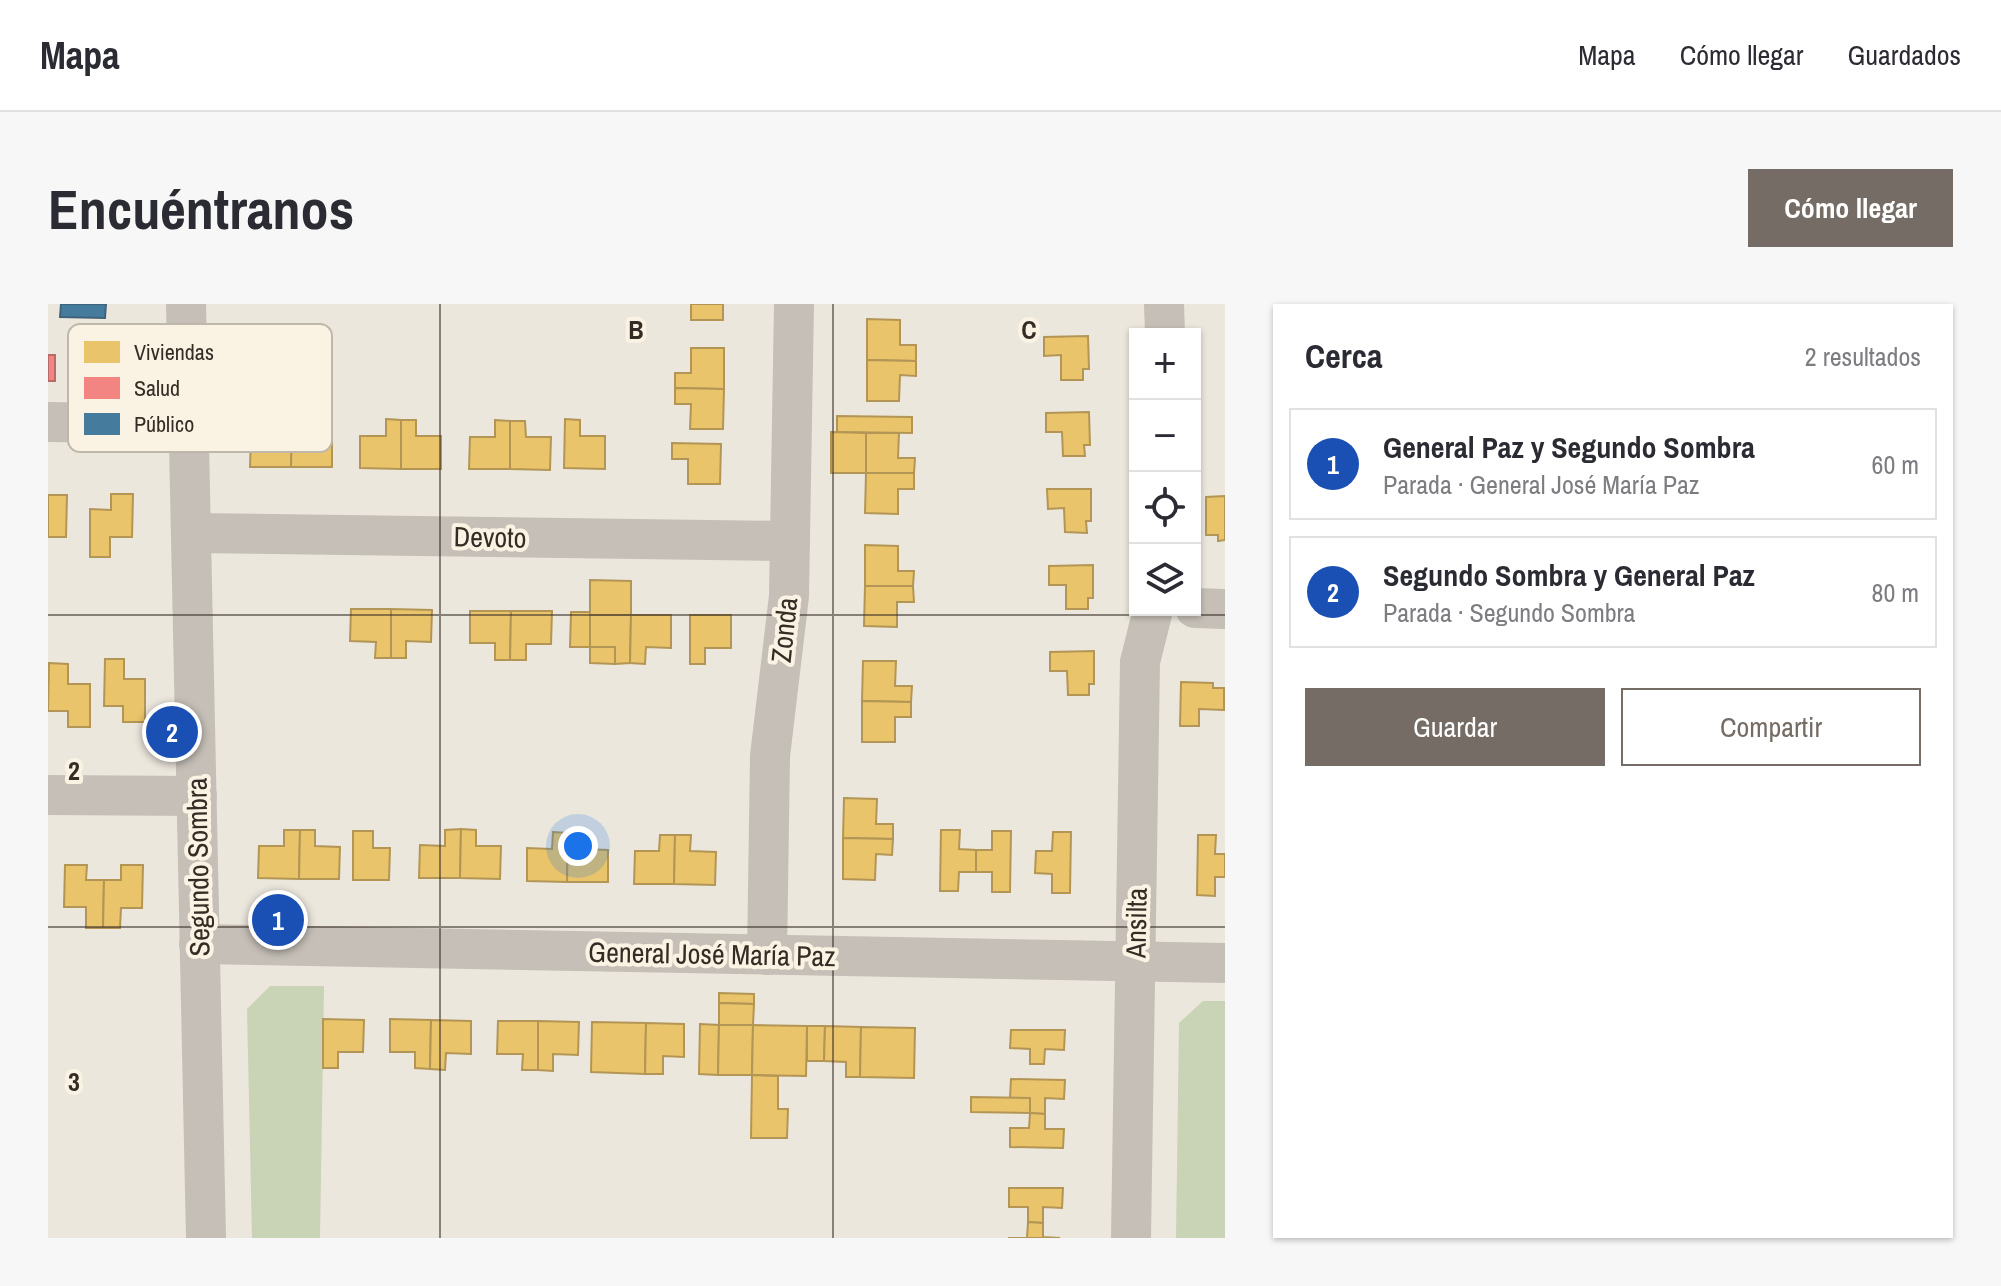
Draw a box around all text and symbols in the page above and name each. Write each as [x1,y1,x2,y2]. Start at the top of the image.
text: Mapa [40,30,120,81]
text: Mapa [1578,36,1636,74]
text: Cómo llegar [1680,36,1803,74]
text: Guardados [1847,36,1961,74]
button: Cómo llegar [1748,169,1953,247]
text: Encuéntranos [48,171,354,246]
text: B [628,312,644,347]
text: C [1021,312,1037,347]
legend [68,324,332,452]
map controls [1129,328,1201,616]
button: + [1129,328,1201,400]
text: Cerca [1305,333,1383,379]
text: Viviendas [134,337,214,367]
text: 2 resultados [1805,339,1921,374]
text: Salud [134,373,180,403]
button: − [1129,400,1201,472]
text: Público [134,409,194,439]
text: General Paz y Segundo Sombra [1383,427,1755,467]
text: 1 [1327,447,1339,482]
text: 60 m [1872,447,1919,482]
text: Parada · General José María Paz [1383,467,1699,502]
button: locate [1129,472,1201,544]
street label: Devoto [453,517,527,557]
button: layers [1129,544,1201,616]
text: Segundo Sombra y General Paz [1383,555,1755,595]
text: 2 [1327,575,1339,610]
text: 80 m [1872,575,1919,610]
street label: Zonda [762,595,806,664]
text: Parada · Segundo Sombra [1383,595,1635,630]
button: Guardar [1305,688,1605,766]
button: Compartir [1621,688,1921,766]
pin: 2 [146,702,198,762]
text: 2 [68,753,80,788]
street label: Segundo Sombra [177,777,219,957]
your location [558,826,598,866]
street label: Ansilta [1116,887,1156,959]
pin: 1 [252,890,304,950]
street label: General José María Paz [588,933,836,975]
text: 3 [68,1064,80,1099]

